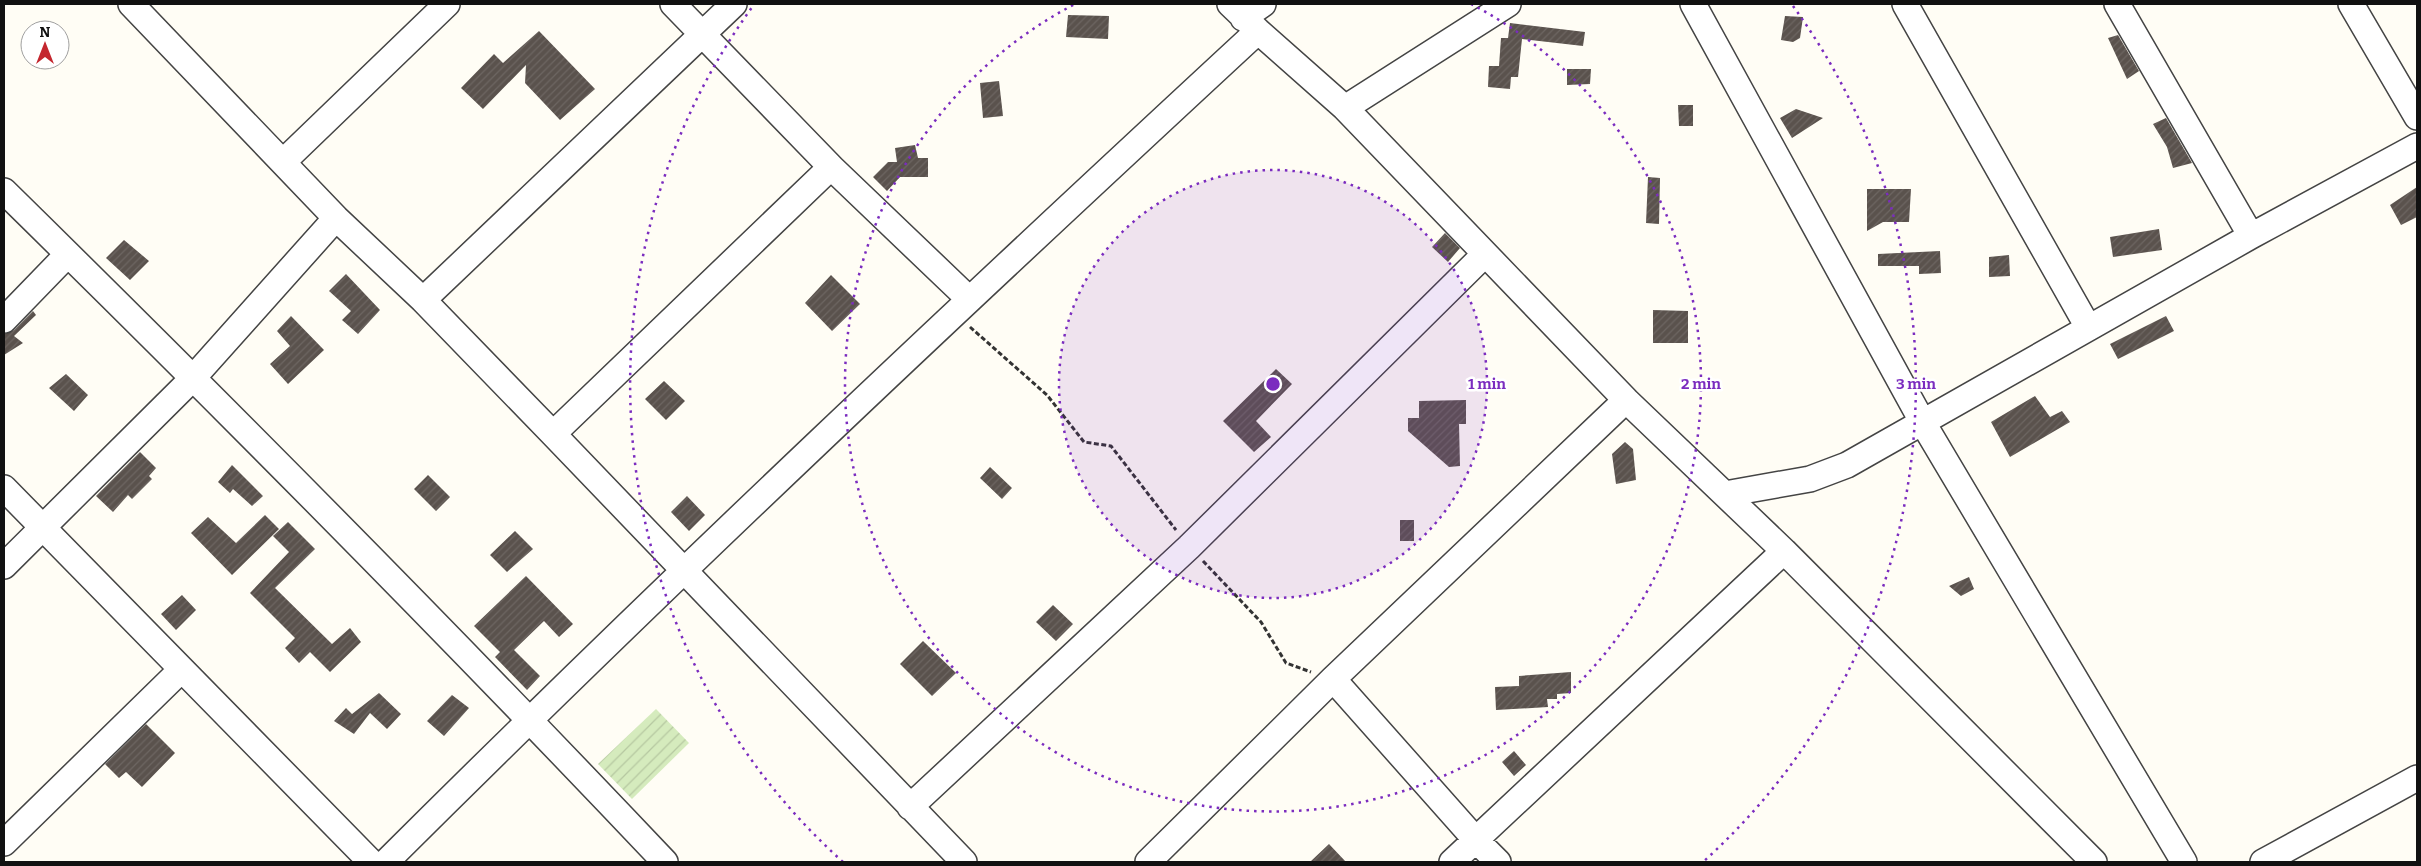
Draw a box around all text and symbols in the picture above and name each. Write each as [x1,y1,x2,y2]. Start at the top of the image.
north arrow [20,20,70,70]
text: N [40,24,51,41]
centre of rings [1264,375,1282,393]
text: 1 min [1468,375,1506,393]
text: 2 min [1681,375,1721,393]
text: 3 min [1896,375,1936,393]

